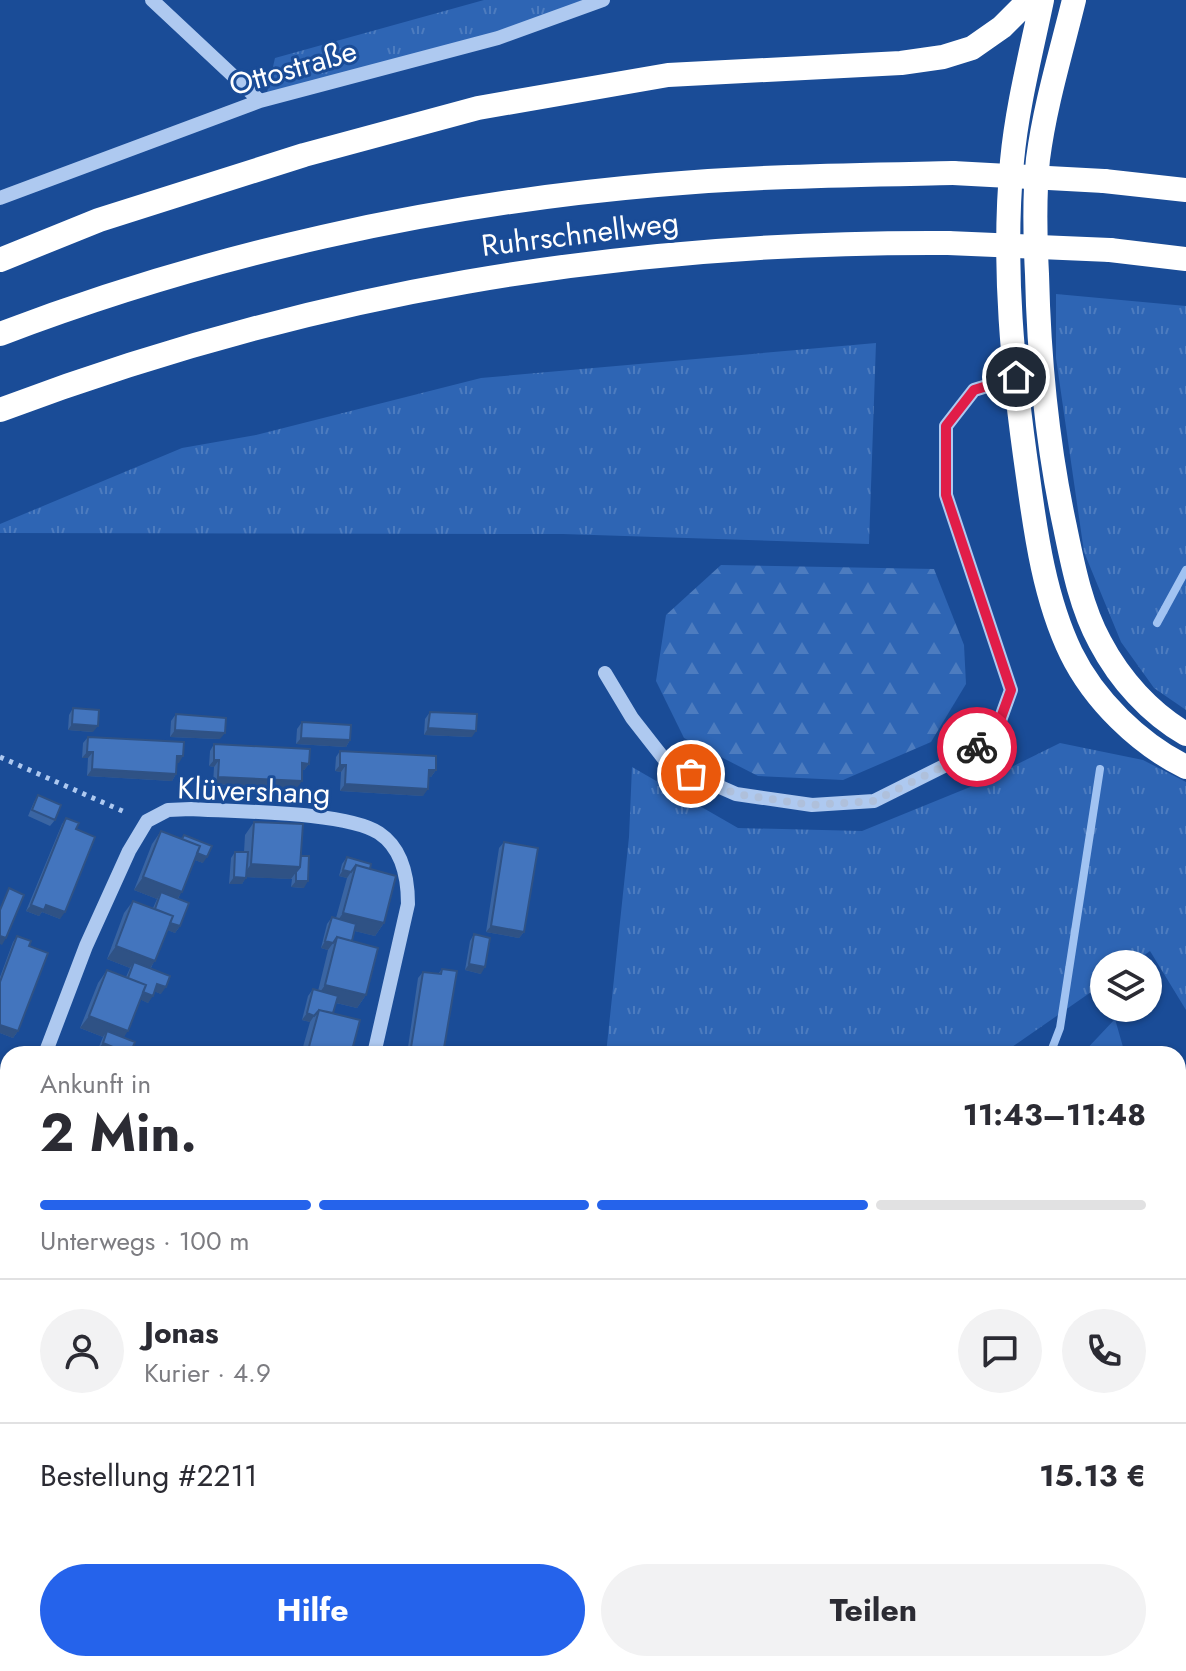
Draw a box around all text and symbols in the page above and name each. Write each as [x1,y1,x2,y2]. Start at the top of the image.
street label: Ottostraße [224,29,362,106]
street label: Ruhrschnellweg [479,200,681,267]
pin [982,343,1050,411]
icon: home [994,355,1038,399]
courier [937,707,1017,787]
icon: bike [955,725,999,769]
pin [657,740,725,808]
icon: bag [669,752,713,796]
street label: Klüvershang [177,766,331,815]
map controls [1090,950,1162,1022]
button: layers [1090,950,1162,1022]
text: Ankunft in [40,1065,151,1103]
text: 11:43–11:48 [963,1093,1146,1136]
text: 2 Min. [40,1095,197,1171]
text: Unterwegs · 100 m [40,1222,250,1260]
button: person [40,1309,124,1393]
button: chat [958,1309,1042,1393]
button: phone [1062,1309,1146,1393]
text: Jonas [144,1311,219,1354]
text: Kurier · 4.9 [144,1354,271,1392]
text: Bestellung #2211 [40,1454,258,1497]
text: 15.13 € [1039,1454,1146,1497]
button: Hilfe [40,1564,585,1656]
button: Teilen [601,1564,1146,1656]

